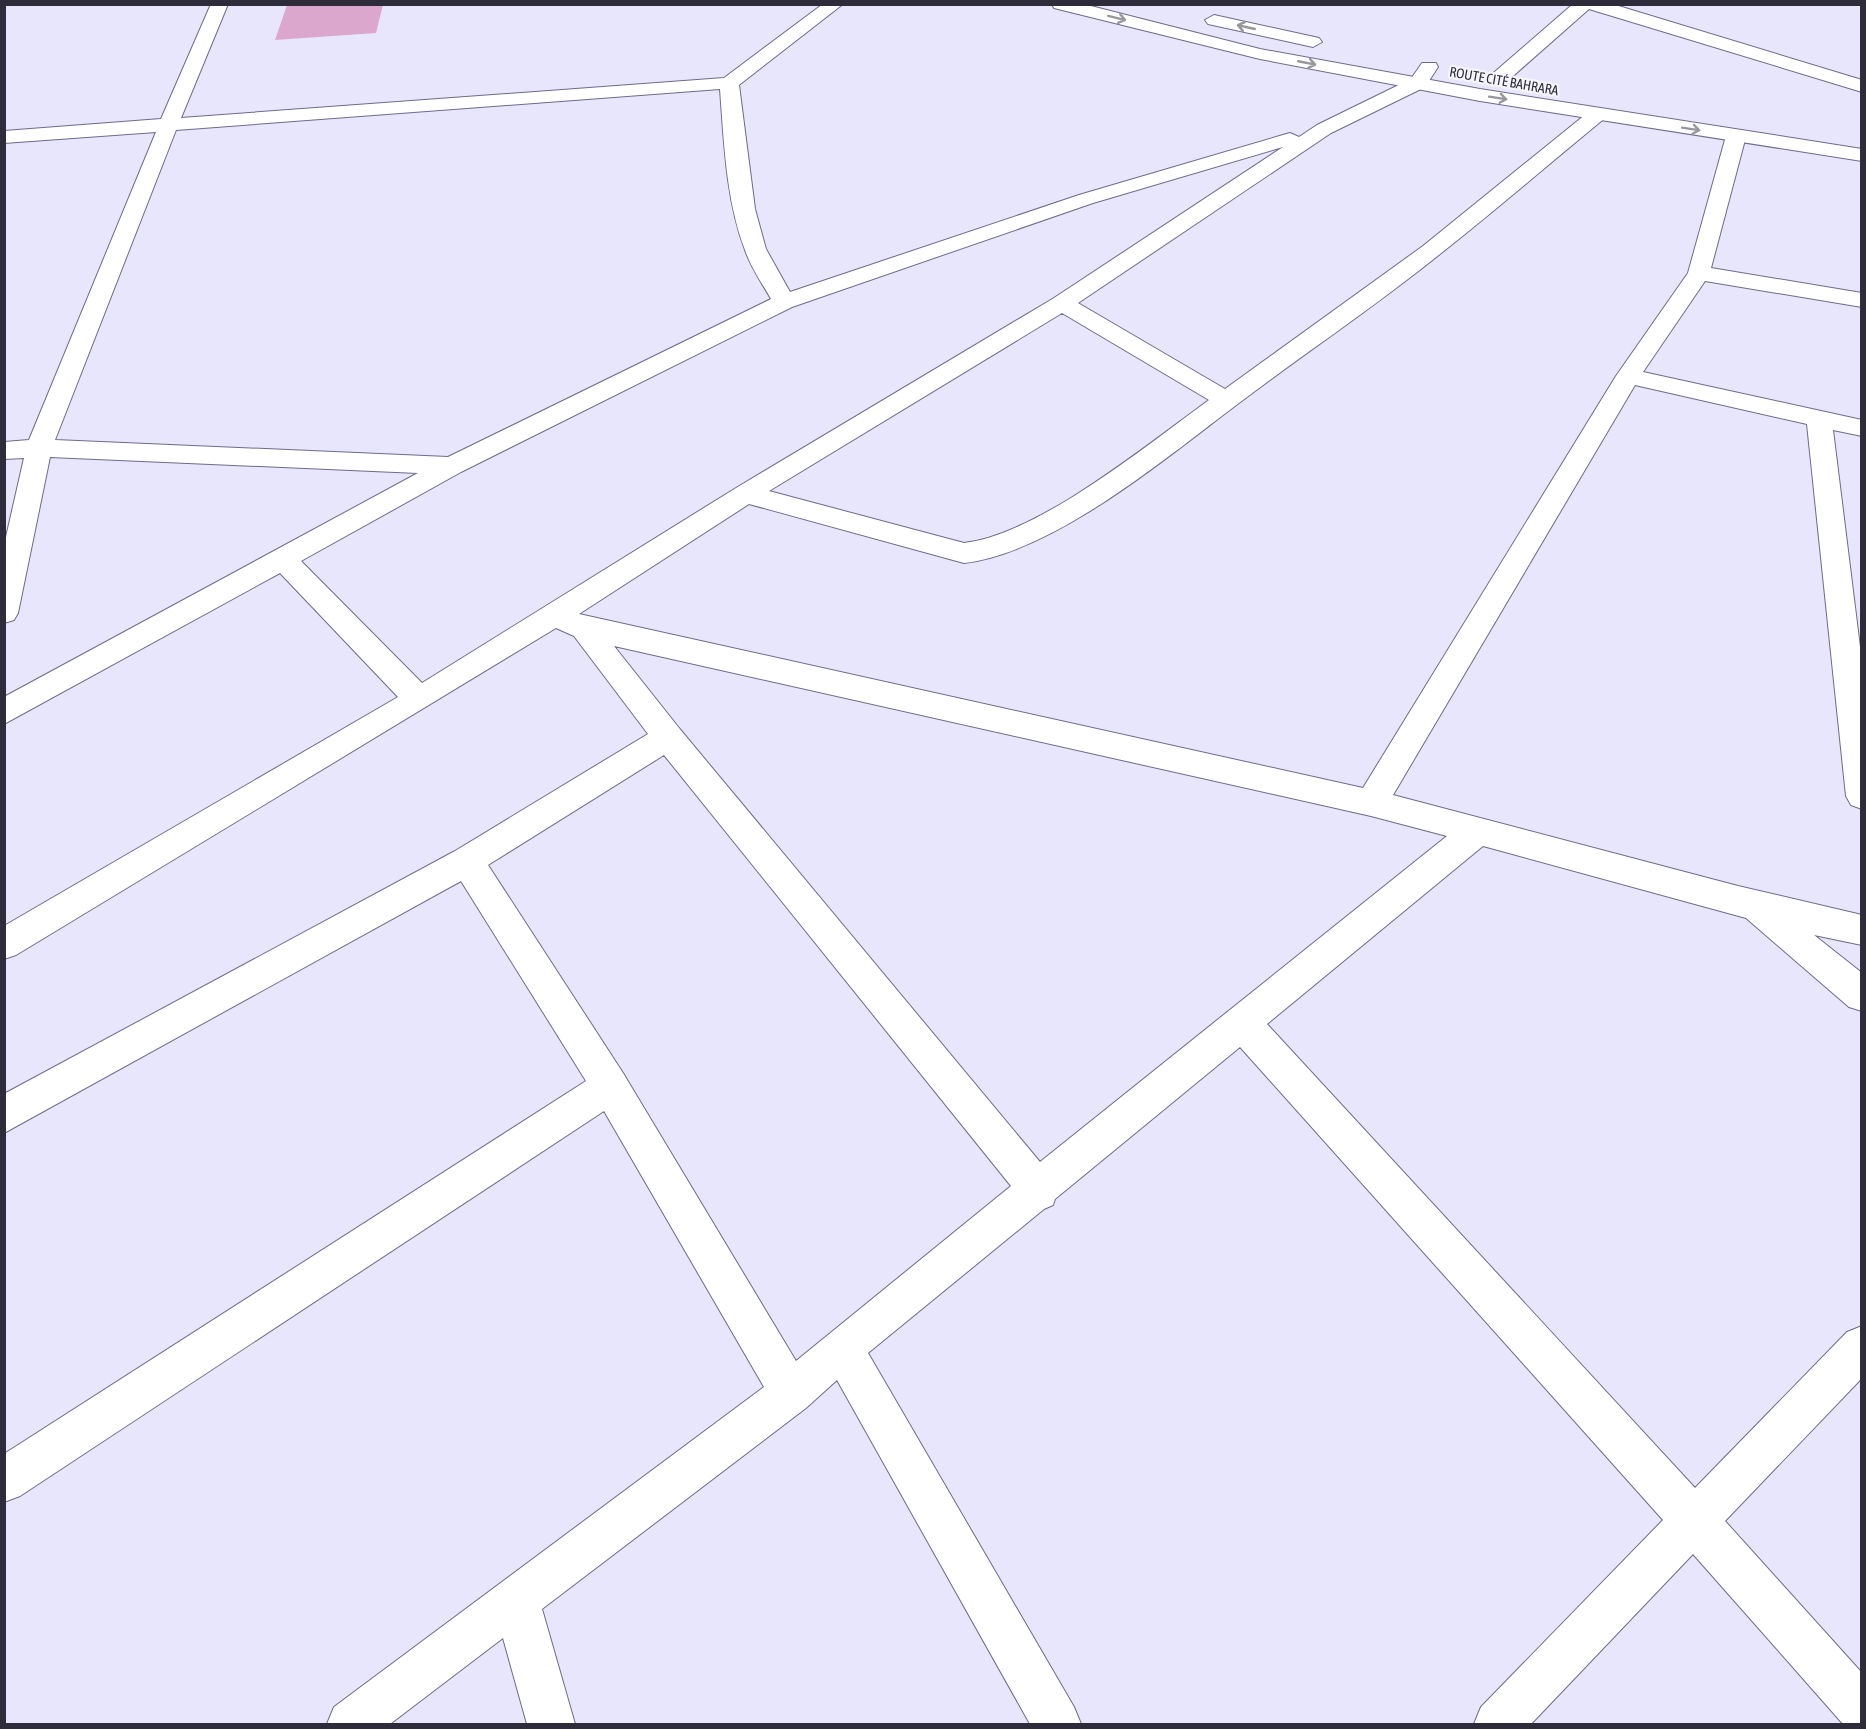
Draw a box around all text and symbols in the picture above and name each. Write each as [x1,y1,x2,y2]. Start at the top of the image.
one-way arrow [1107,13,1126,25]
one-way arrow [1237,21,1256,32]
one-way arrow [1296,57,1316,68]
street label: ROUTE CITÉ BAHRARA [1448,64,1560,99]
one-way arrow [1488,93,1508,104]
one-way arrow [1681,123,1700,134]

